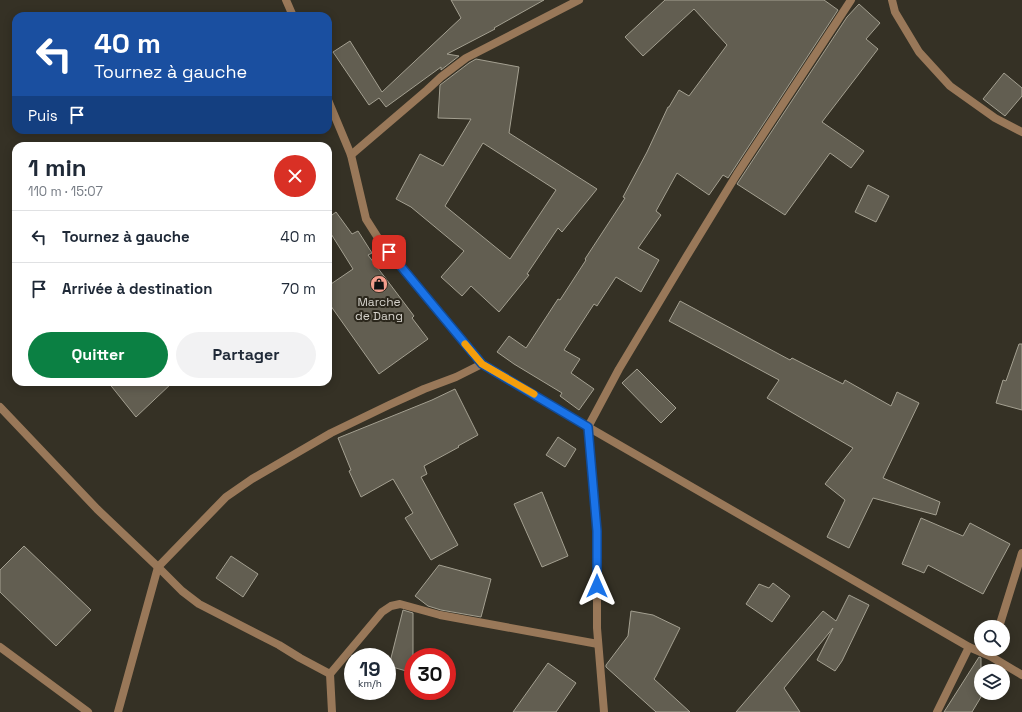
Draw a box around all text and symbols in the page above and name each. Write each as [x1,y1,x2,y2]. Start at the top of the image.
text: 40 m [94,25,161,61]
icon: left [28,28,80,80]
text: Tournez à gauche [94,60,247,83]
icon: arrive [66,104,88,126]
text: Puis [28,106,58,125]
text: 1 min [28,152,87,183]
button: close [274,155,316,197]
text: 110 m · 15:07 [28,183,103,200]
icon: left [28,226,50,248]
text: Tournez à gauche [62,227,190,246]
text: 40 m [280,227,316,246]
pin [372,235,406,269]
icon: arrive [378,241,400,263]
shop icon: Marche de Dang [369,274,389,294]
icon: arrive [28,278,50,300]
text: Arrivée à destination [62,279,212,298]
text: 70 m [281,279,316,298]
place label: Marche de Dang [355,294,403,324]
button: Quitter [28,332,168,378]
button: Partager [176,332,316,378]
position arrow [576,565,618,607]
map controls [974,620,1010,700]
button: search [974,620,1010,656]
speed limit sign: 30 [404,648,456,700]
text: 19 [359,656,381,682]
button: layers [974,664,1010,700]
text: km/h [358,677,382,690]

